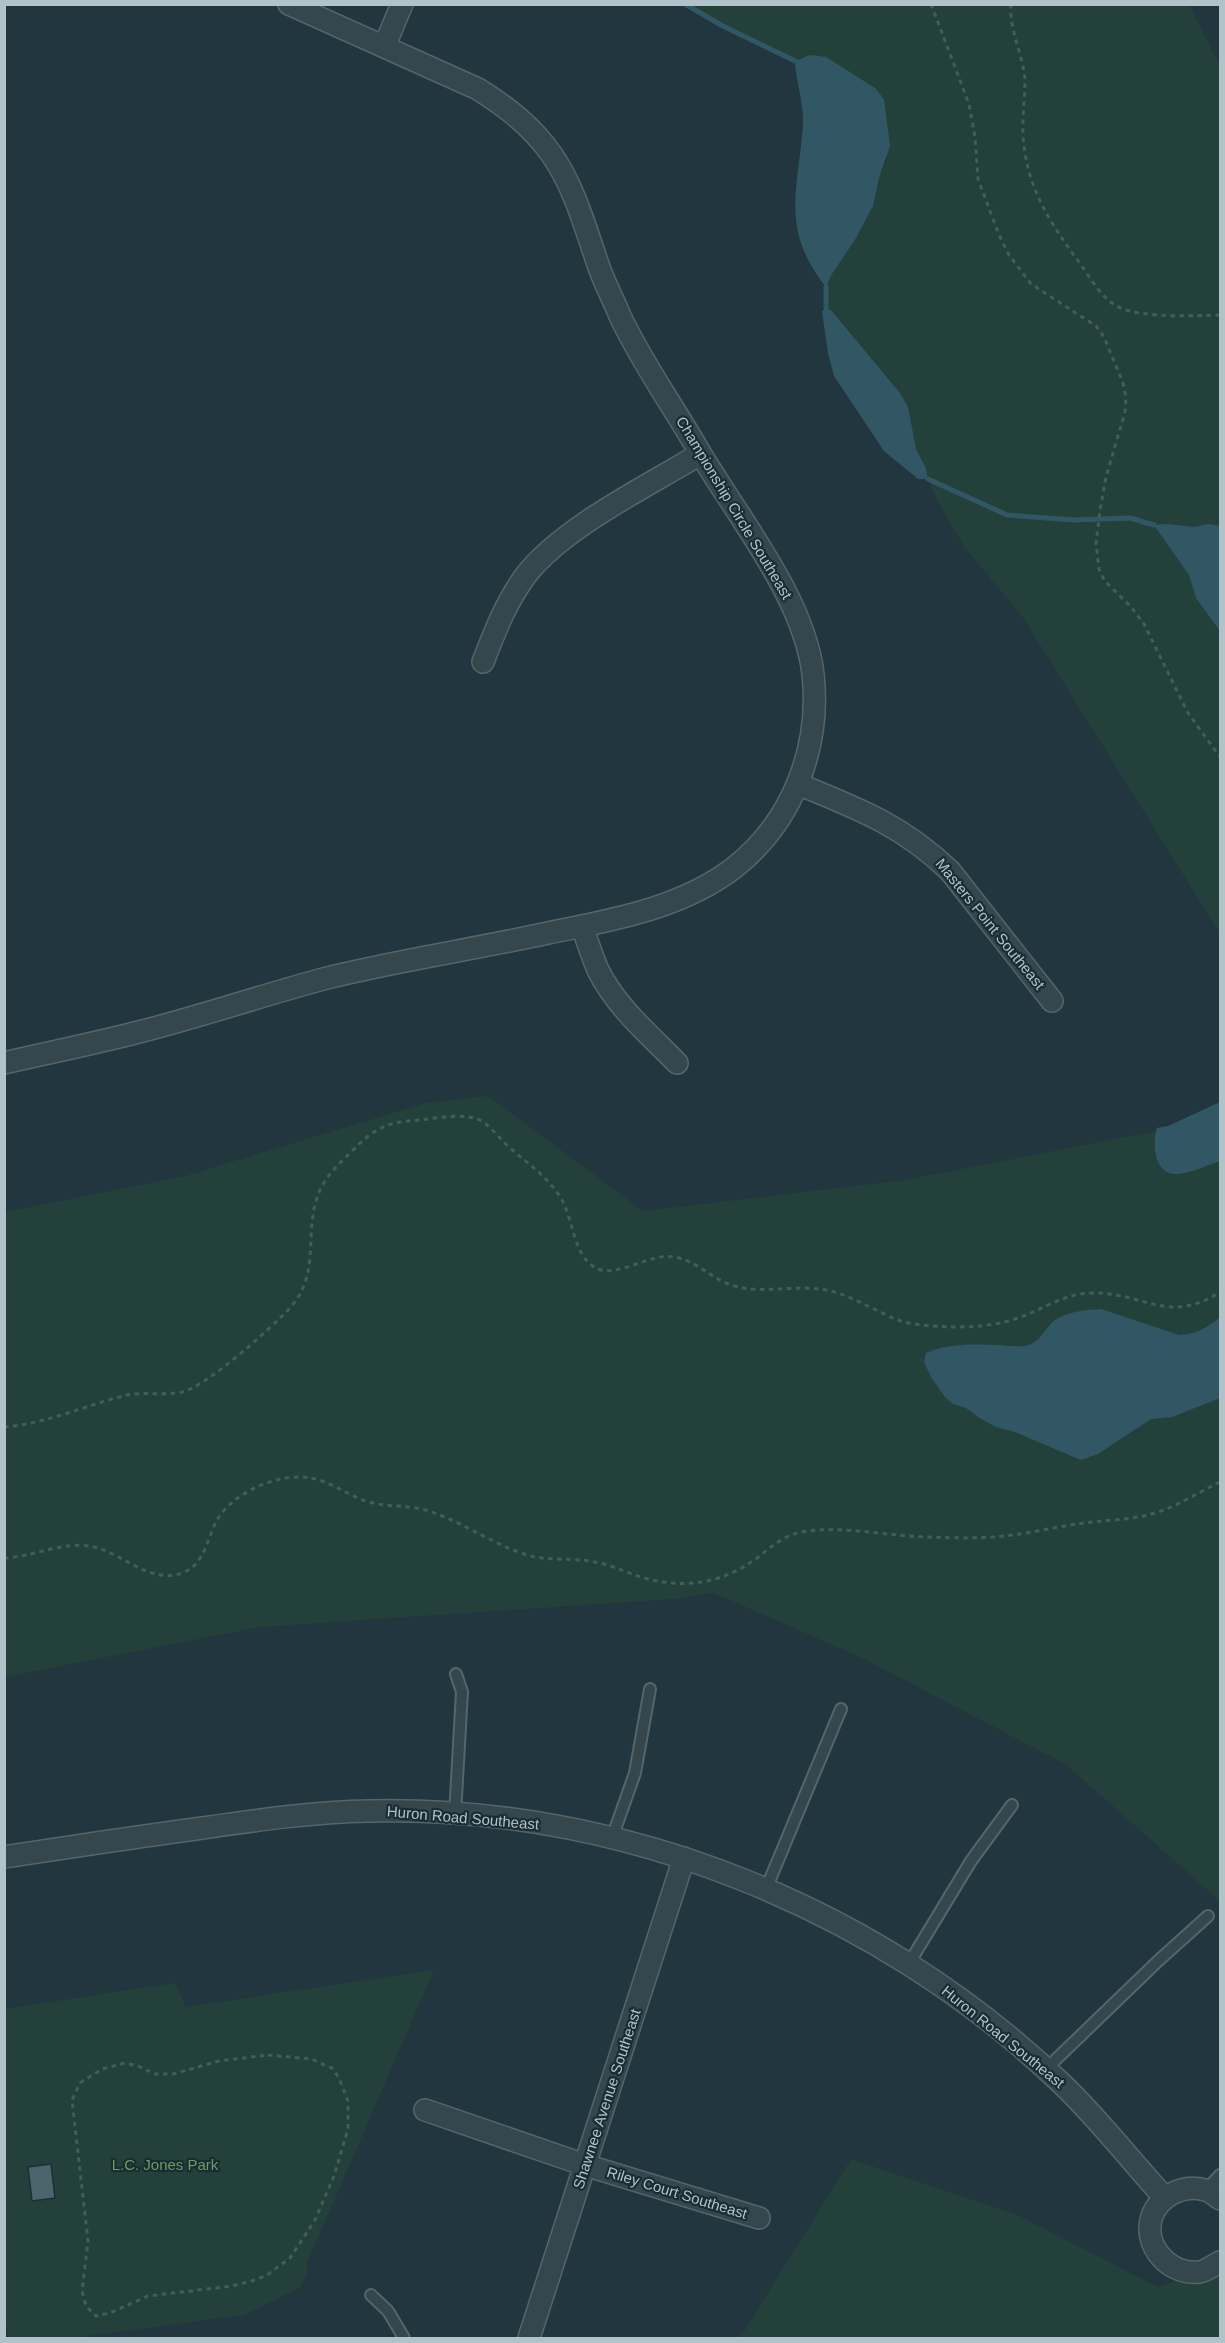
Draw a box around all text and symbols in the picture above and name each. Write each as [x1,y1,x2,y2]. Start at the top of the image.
street label: Championship Circle Southeast [673,413,796,603]
street label: Masters Point Southeast [932,855,1049,993]
street label: Huron Road Southeast [386,1802,541,1833]
street label: Huron Road Southeast [939,1982,1069,2092]
street label: Shawnee Avenue Southeast [569,2006,644,2191]
park label: L.C. Jones Park [112,2156,219,2173]
street label: Riley Court Southeast [605,2163,750,2222]

